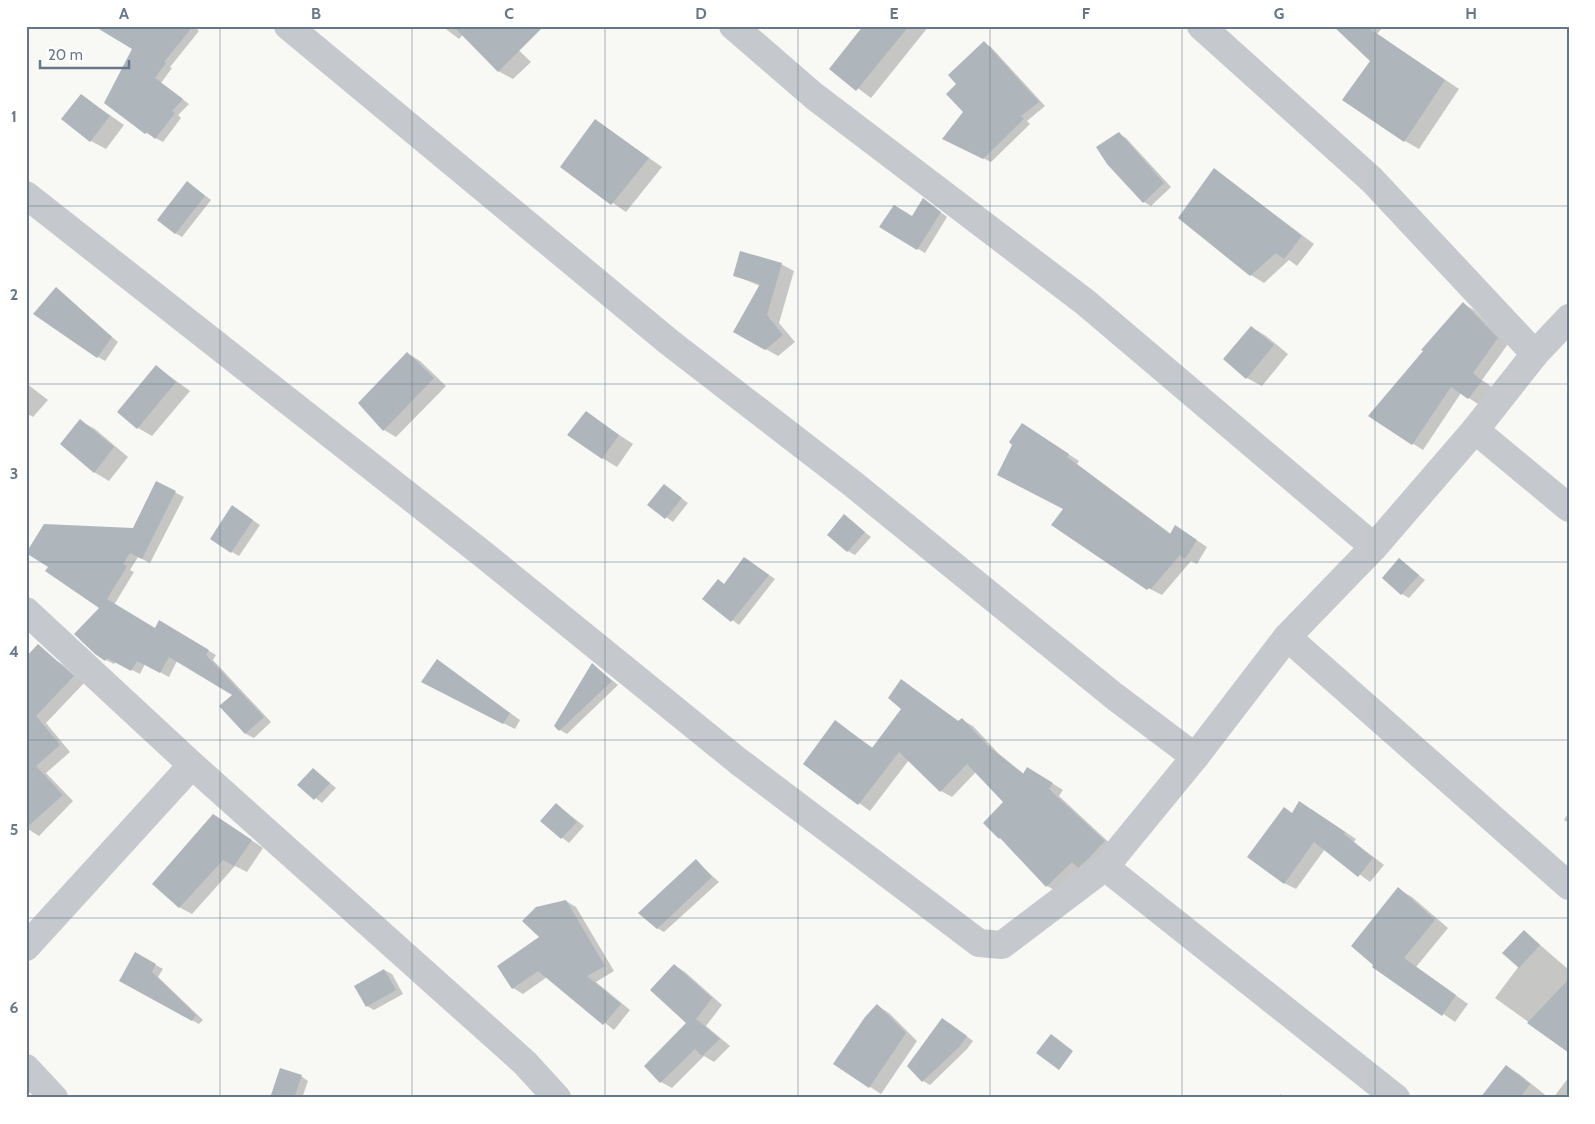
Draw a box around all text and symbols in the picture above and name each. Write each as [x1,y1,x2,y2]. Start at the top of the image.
text: A [119,4,129,23]
text: B [311,4,321,23]
text: C [504,4,514,23]
text: D [695,4,707,23]
text: E [889,4,899,23]
text: F [1082,4,1091,23]
text: G [1274,4,1284,23]
text: H [1465,4,1477,23]
scale bar [40,38,129,70]
text: 20 m [48,46,83,64]
text: 1 [11,107,17,126]
text: 2 [10,285,18,304]
text: 3 [10,464,18,483]
text: 4 [9,642,19,661]
text: 5 [10,820,18,839]
text: 6 [10,998,19,1017]

